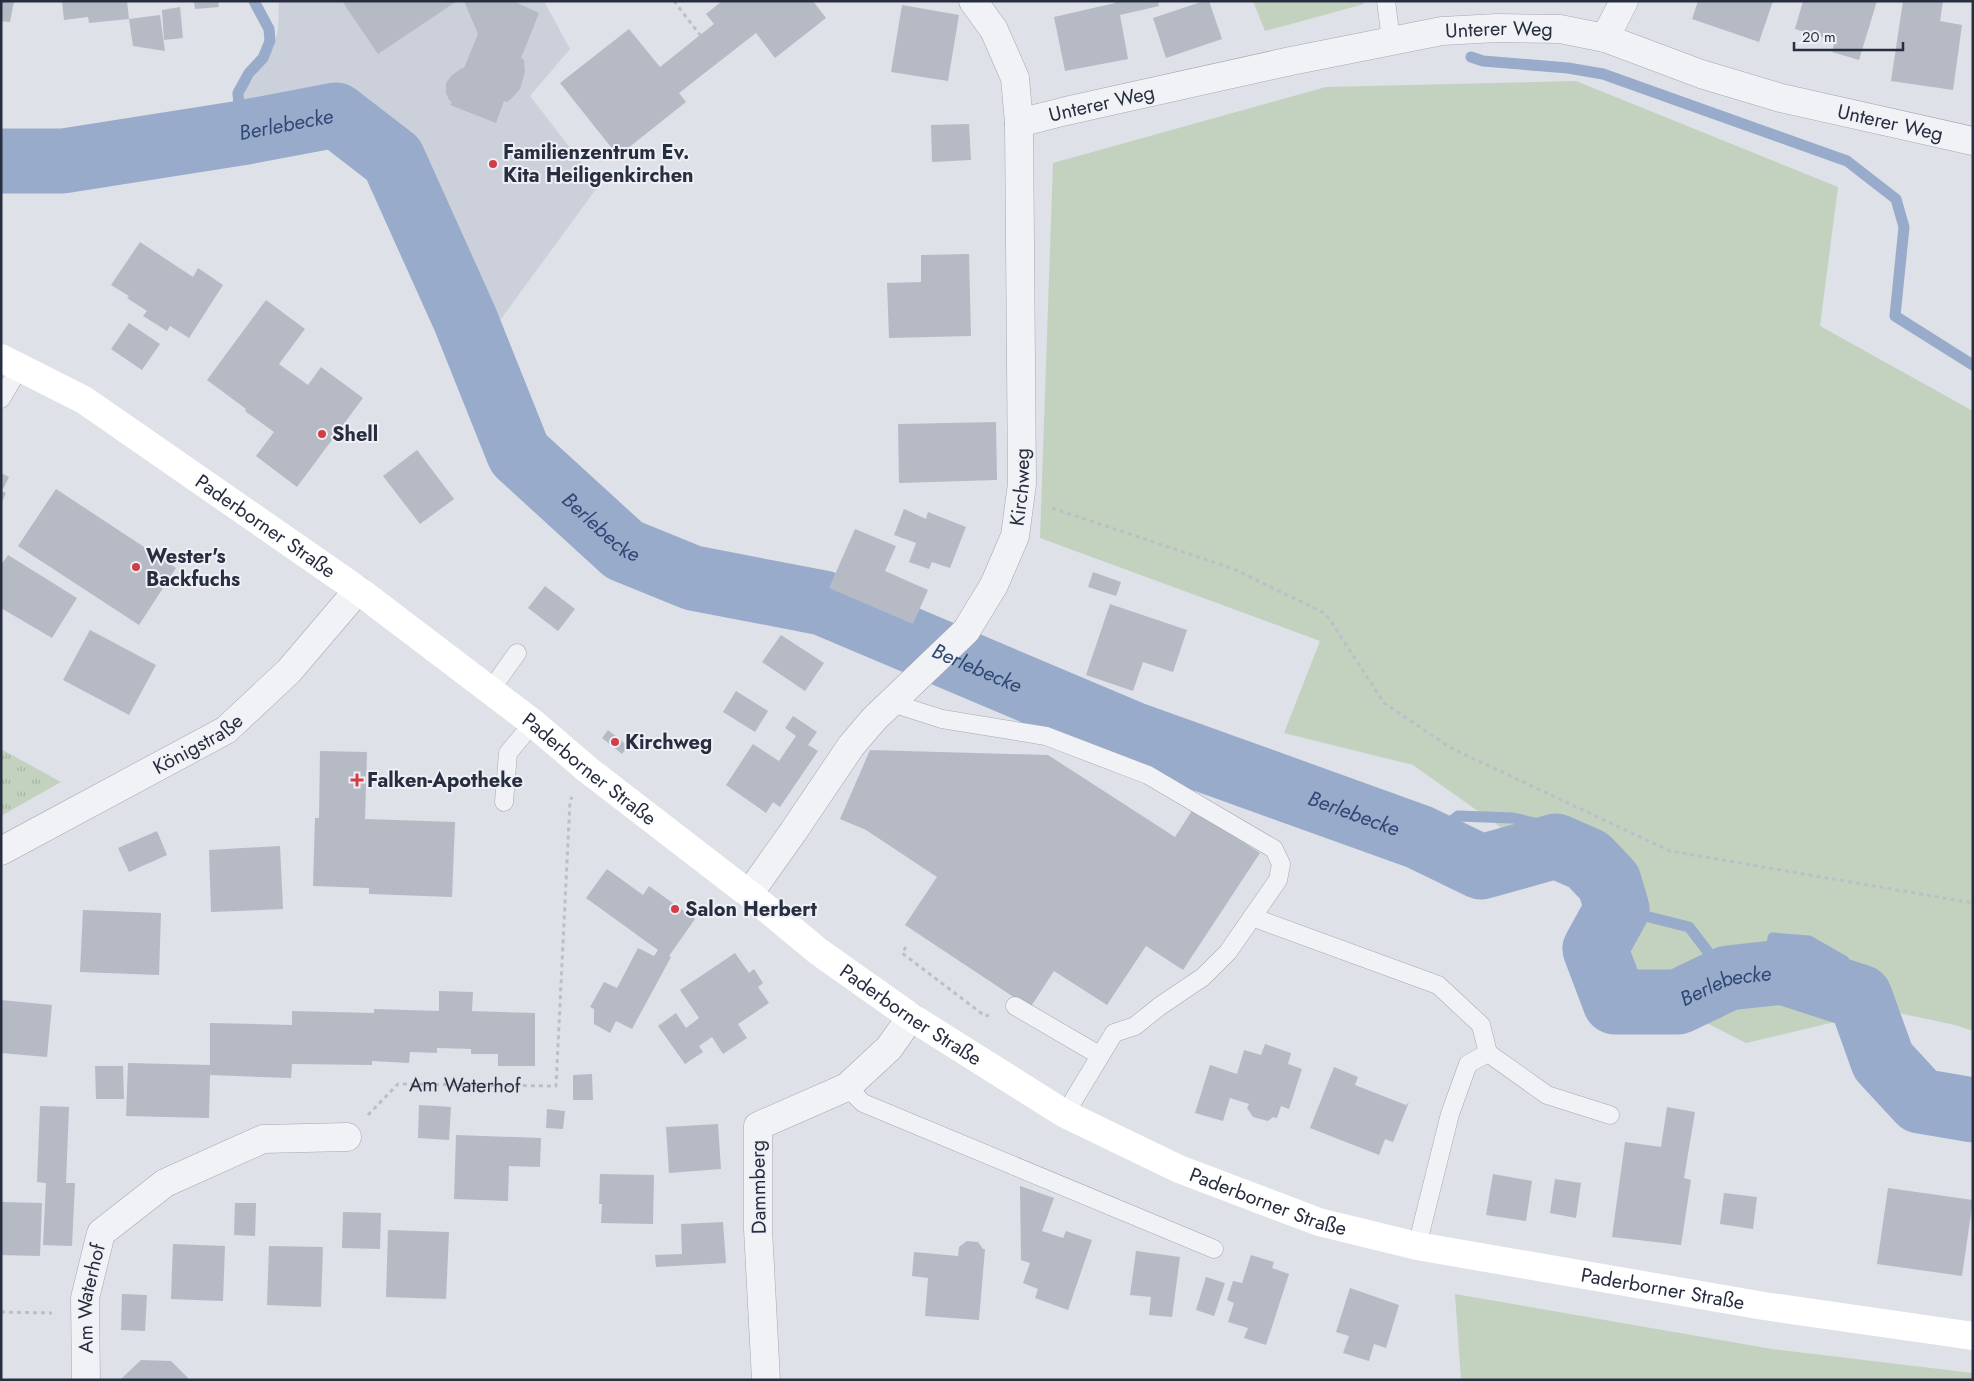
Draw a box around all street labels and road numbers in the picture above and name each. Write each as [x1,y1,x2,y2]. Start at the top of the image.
street label: Unterer Weg [1444,14,1553,46]
street label: Unterer Weg [1046,78,1158,130]
street label: Unterer Weg [1834,97,1946,149]
street label: Kirchweg [1002,448,1037,528]
street label: Paderborner Straße [189,467,342,585]
street label: Paderborner Straße [516,706,662,833]
street label: Königstraße [148,707,250,782]
street label: Paderborner Straße [834,957,987,1073]
street label: Am Waterhof [409,1070,522,1101]
street label: Dammberg [743,1140,774,1234]
street label: Paderborner Straße [1185,1160,1350,1243]
street label: Am Waterhof [71,1239,113,1354]
street label: Paderborner Straße [1579,1261,1747,1317]

